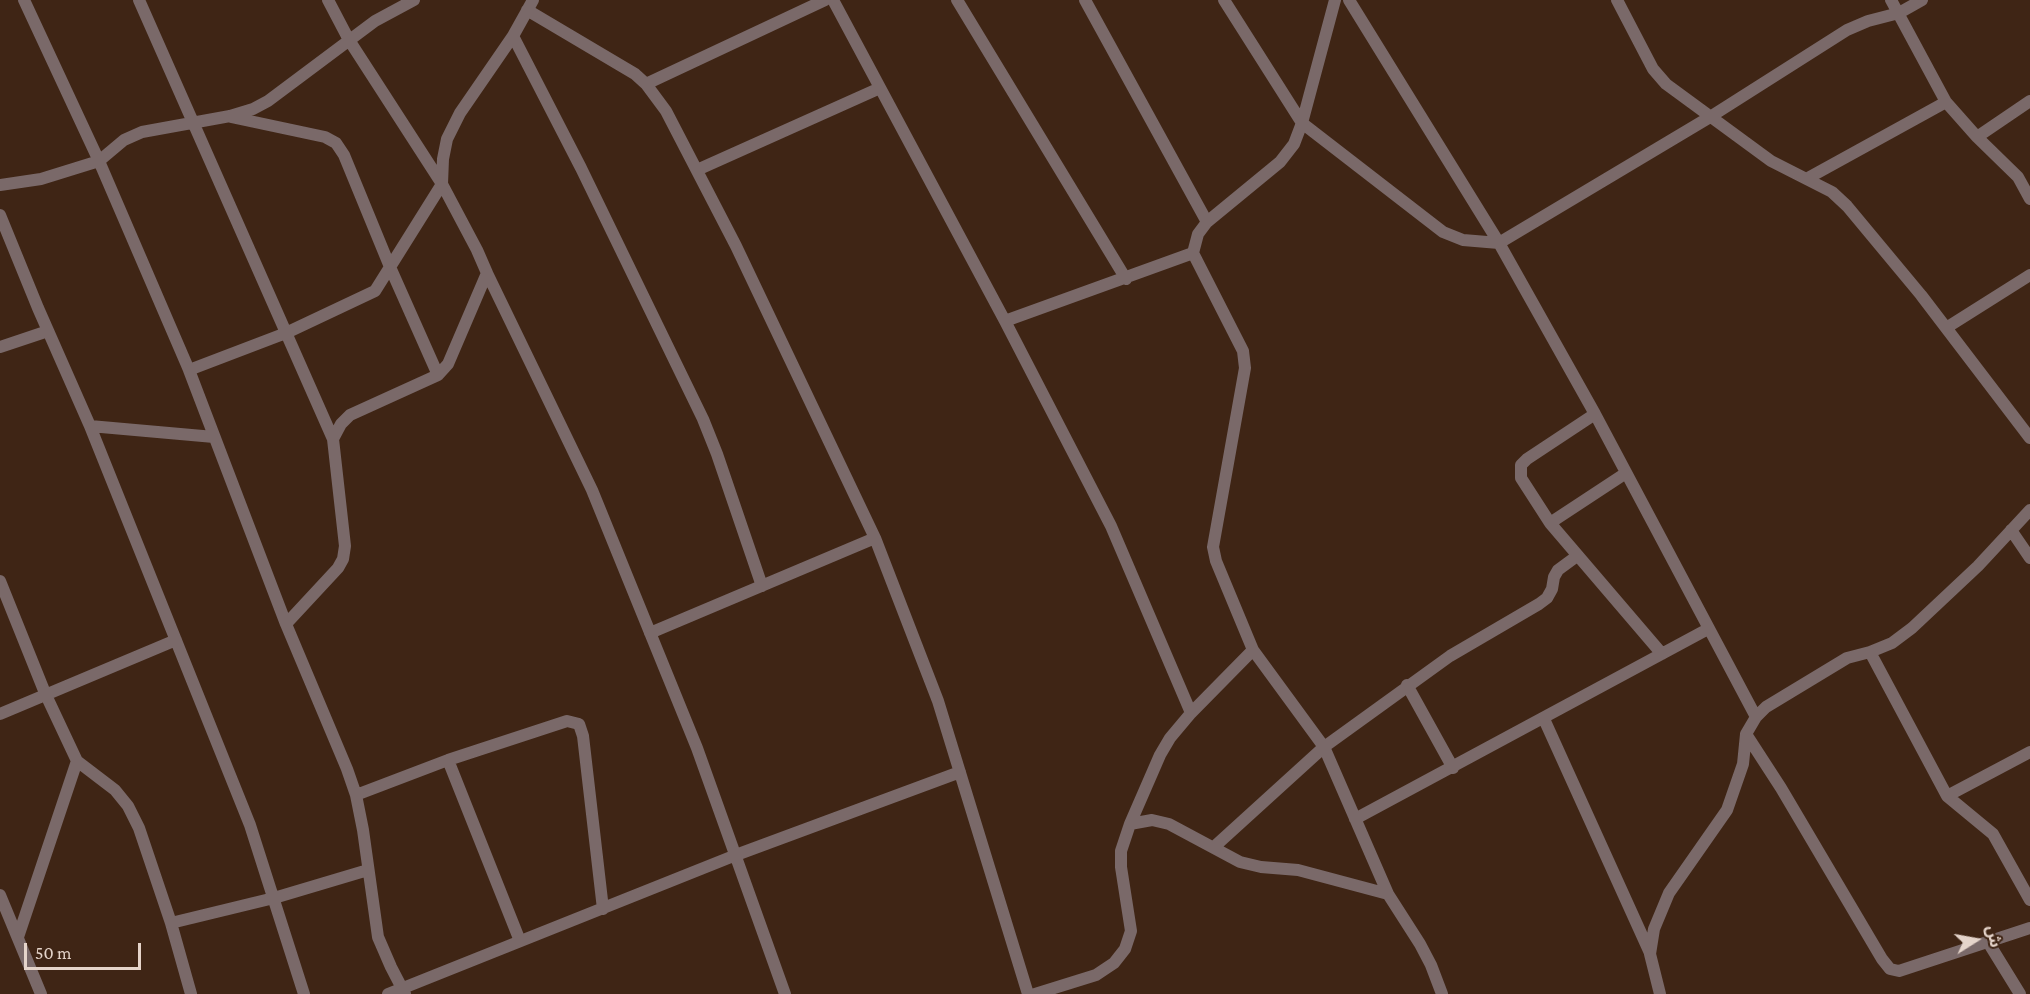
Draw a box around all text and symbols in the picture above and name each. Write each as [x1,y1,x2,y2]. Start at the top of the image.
north arrow [1946,910,2006,970]
text: ش [1984,924,2005,949]
scale bar [27,931,144,969]
text: 50 m [35,943,72,963]

